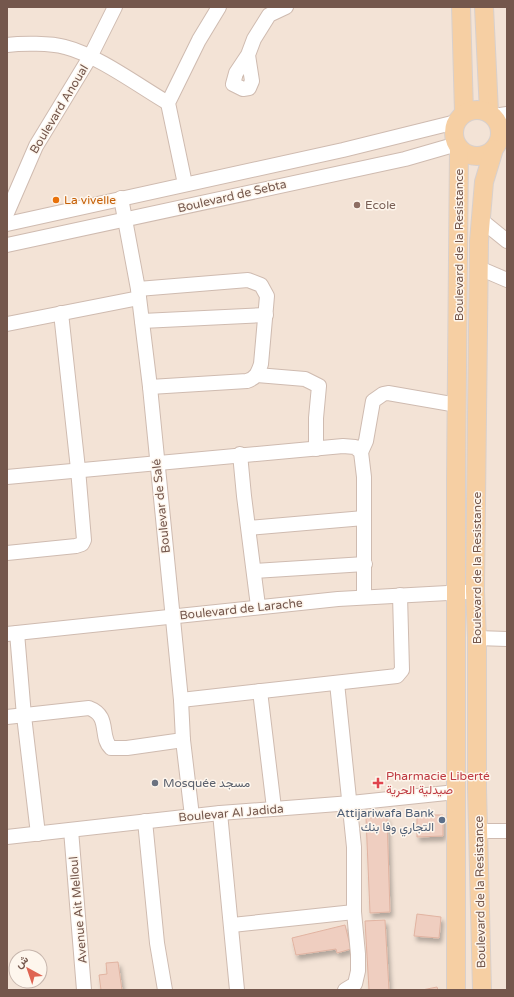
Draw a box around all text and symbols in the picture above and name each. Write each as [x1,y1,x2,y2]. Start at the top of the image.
street label: Boulevard Anoual [27,62,91,156]
street label: Boulevard de la Resistance [452,168,466,321]
street label: Boulevard de Sebta [176,177,288,215]
place label: La vivelle [64,193,116,207]
marker: La vivelle [51,195,61,205]
place label: Ecole [365,198,396,212]
marker: Ecole [352,200,362,210]
street label: Boulevar de Salé [149,458,173,554]
street label: Boulevard de la Resistance [470,491,484,644]
street label: Boulevard de Larache [179,596,303,622]
place label: Pharmacie Liberté صيدلية الحرية [386,769,490,798]
place label: Mosquée مسجد [163,776,250,790]
marker: Mosquée مسجد [150,778,160,788]
marker: Pharmacie Liberté صيدلية الحرية [373,778,383,788]
street label: Boulevar Al Jadida [178,801,284,825]
place label: Attijariwafa Bank التجاري وفا بنك [337,806,434,837]
marker: Attijariwafa Bank التجاري وفا بنك [437,815,447,825]
street label: Boulevard de la Resistance [472,815,488,968]
street label: Avenue Ait Melloul [66,856,90,964]
north arrow [8,949,48,989]
text: ش [13,952,31,971]

